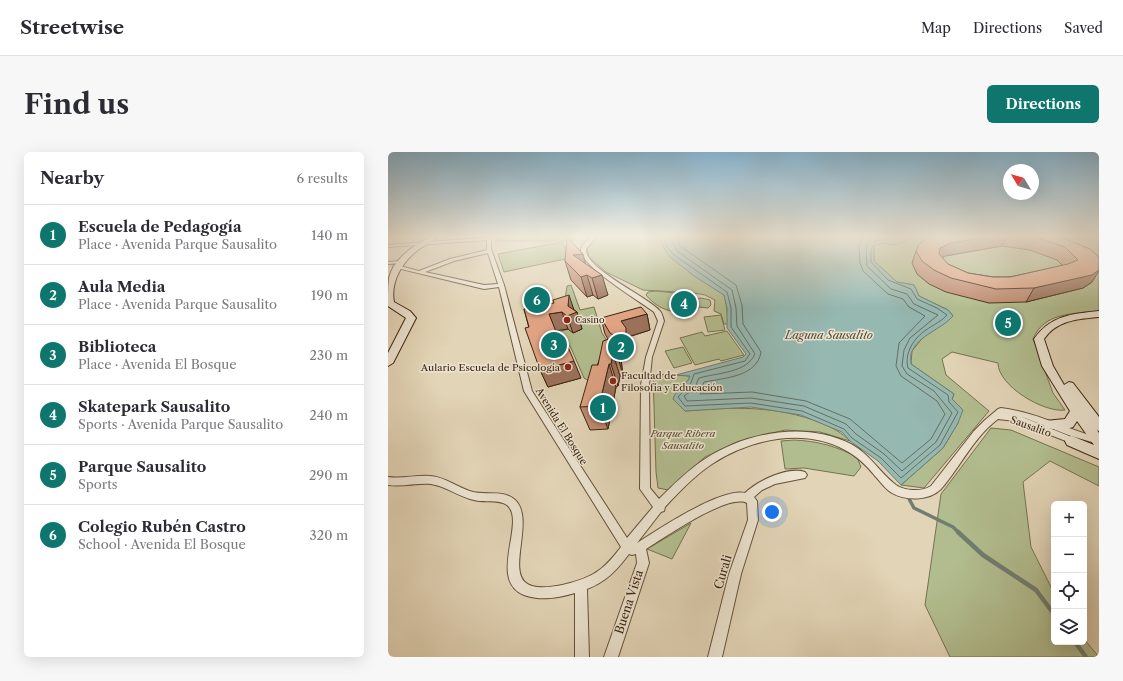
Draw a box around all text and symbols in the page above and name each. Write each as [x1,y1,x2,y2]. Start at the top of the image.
text: Streetwise [20,16,124,39]
text: Map [921,19,951,37]
text: Directions [973,19,1042,37]
text: Saved [1064,19,1103,37]
button: Directions [987,85,1099,123]
text: Find us [24,87,129,121]
north arrow [1003,164,1039,200]
text: Nearby [40,168,104,188]
text: 6 results [297,170,348,186]
text: Escuela de Pedagogía [78,217,242,236]
text: 1 [50,227,56,243]
text: 140 m [311,227,348,243]
text: Place · Avenida Parque Sausalito [78,236,277,252]
text: Aula Media [78,277,165,296]
pin: 6 [524,285,550,315]
text: 2 [49,287,57,303]
text: 190 m [311,287,348,303]
pin: 4 [671,289,697,319]
text: Place · Avenida Parque Sausalito [78,296,277,312]
pin: 5 [995,308,1021,338]
place label: Casino [575,314,605,325]
marker: Casino [562,315,572,325]
water label: Laguna Sausalito [784,328,873,342]
pin: 3 [541,330,567,360]
pin: 2 [608,332,634,362]
text: Biblioteca [78,337,156,356]
text: 3 [49,347,57,363]
text: 230 m [310,347,348,363]
text: Place · Avenida El Bosque [78,356,237,372]
place label: Aulario Escuela de Psicología [420,361,561,374]
marker: Aulario Escuela de Psicología [563,362,573,372]
place label: Facultad de Filosofía y Educación [621,369,723,394]
marker: Facultad de Filosofía y Educación [608,376,618,386]
street label: Avenida El Bosque [532,384,591,468]
pin: 1 [590,393,616,423]
text: Skatepark Sausalito [78,397,230,416]
text: 4 [49,407,57,423]
text: 240 m [309,407,348,423]
street label: Sausalito [1009,413,1053,440]
text: Sports · Avenida Parque Sausalito [78,416,283,432]
park label: Parque Ribera Sausalito [649,427,716,452]
text: Parque Sausalito [78,457,206,476]
text: 5 [49,467,57,483]
text: 290 m [309,467,348,483]
text: Sports [78,476,117,492]
map controls [1051,501,1087,645]
button: + [1051,501,1087,537]
your location [762,502,782,522]
text: Colegio Rubén Castro [78,517,246,536]
text: 6 [49,527,57,543]
text: 320 m [310,527,348,543]
text: School · Avenida El Bosque [78,536,246,552]
button: − [1051,537,1087,573]
street label: Curali [710,553,735,591]
street label: Buena Vista [611,567,646,636]
button: locate [1051,573,1087,609]
button: layers [1051,609,1087,645]

